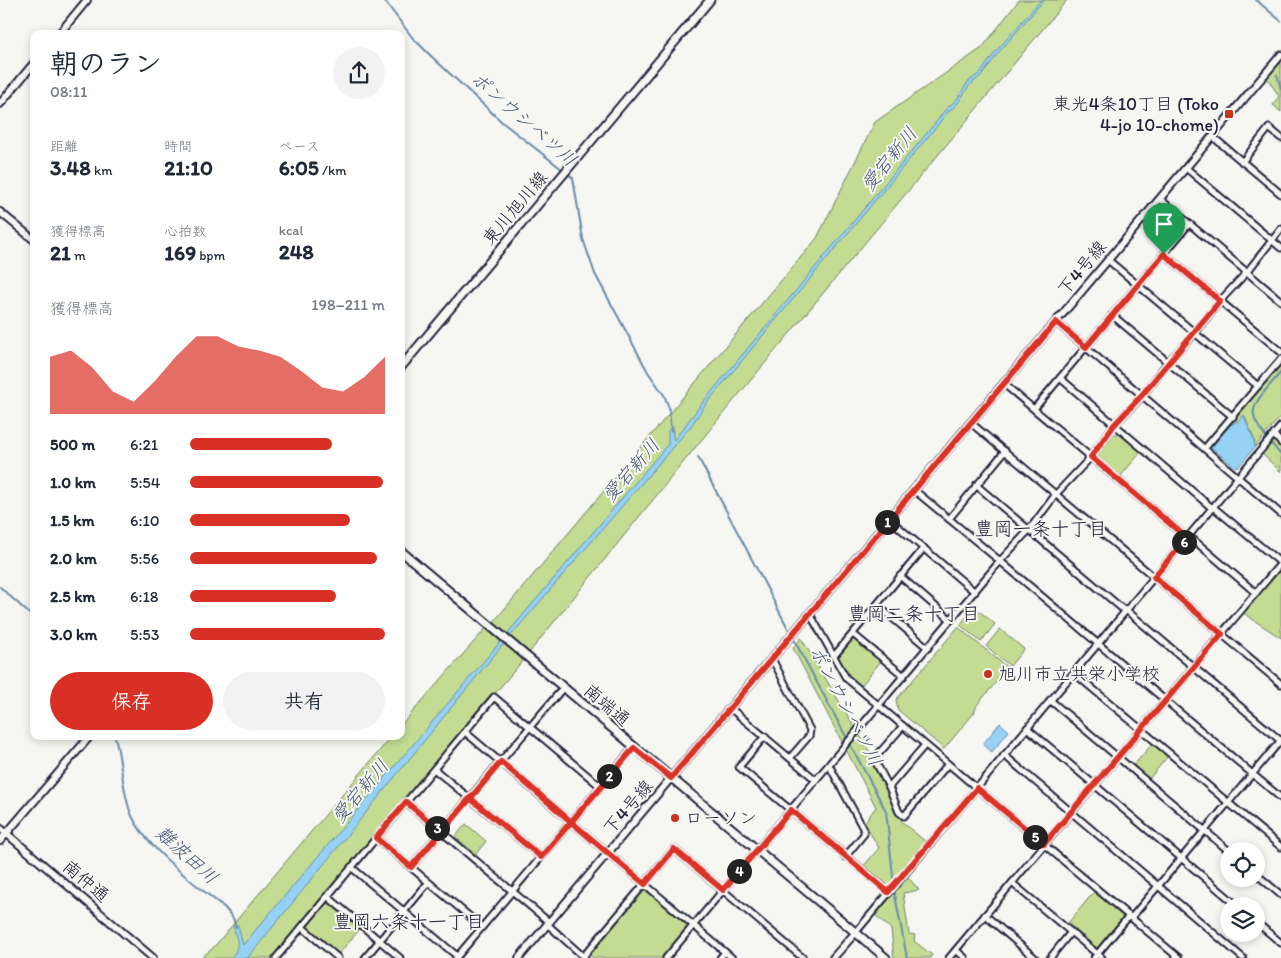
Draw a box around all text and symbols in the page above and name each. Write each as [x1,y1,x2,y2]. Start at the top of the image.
text: 朝のラン [50,46,162,80]
button: share [333,47,385,99]
water label: ポンウシベツ川 [466,67,582,171]
text: 08:11 [50,82,87,101]
place label: 東光4条10丁目 (Toko 4-jo 10-chome) [1053,93,1219,136]
marker: 東光4条10丁目 (Toko 4-jo 10-chome) [1223,108,1235,120]
water label: 愛宕新川 [856,122,922,196]
text: 距離 [50,138,78,155]
text: 時間 [164,138,192,155]
text: ペース [279,138,320,155]
text: 3.48 [50,155,91,180]
text: 21:10 [164,155,213,180]
text: 6:05 [279,155,319,180]
text: km [91,162,112,179]
text: /km [319,162,346,179]
street label: 東川旭川線 [478,166,552,250]
pin [1143,203,1185,254]
icon: arrive [1150,210,1178,238]
text: kcal [279,222,304,239]
text: 獲得標高 [50,223,106,240]
text: 心拍数 [164,223,206,240]
street label: 下4号線 [1053,236,1111,300]
text: 248 [279,239,314,264]
text: 21 [50,240,71,265]
text: 169 [164,240,196,265]
text: m [71,247,86,264]
text: bpm [196,247,225,264]
text: 198–211 m [311,295,385,314]
text: 獲得標高 [50,299,114,318]
water label: 愛宕新川 [597,434,665,506]
text: 500 m [50,435,95,454]
text: 6:21 [130,435,158,454]
text: 1.0 km [50,473,96,492]
text: 5:54 [130,473,160,492]
pin: 1 [874,510,900,534]
text: 1.5 km [50,511,95,530]
text: 6:10 [130,511,160,530]
text: 1 [884,514,891,531]
district label: 豊岡一条十丁目 [974,517,1108,540]
pin: 6 [1172,530,1196,554]
text: 6 [1181,534,1188,551]
text: 2.0 km [50,549,97,568]
text: 5:56 [130,549,159,568]
text: 2.5 km [50,587,96,606]
text: 6:18 [130,587,159,606]
district label: 豊岡二条十丁目 [847,602,981,625]
text: 3.0 km [50,625,97,644]
text: 5:53 [130,625,159,644]
water label: ポンウシベツ川 [805,642,887,770]
place label: 旭川市立共栄小学校 [998,663,1160,685]
marker: 旭川市立共栄小学校 [982,668,994,680]
button: 保存 [50,672,213,730]
button: 共有 [223,672,385,730]
street label: 南端通 [579,679,635,731]
water label: 愛宕新川 [327,754,393,828]
pin: 2 [596,764,622,788]
text: 2 [606,768,613,785]
street label: 下4号線 [598,775,658,839]
place label: ローソン [685,807,757,829]
marker: ローソン [669,812,681,824]
pin: 3 [424,816,450,840]
text: 3 [434,820,441,837]
water label: 難波田川 [151,821,223,889]
pin: 5 [1022,824,1048,850]
text: 5 [1032,829,1039,846]
map controls [1220,842,1265,942]
button: locate [1220,842,1265,887]
street label: 南仲通 [58,855,114,907]
pin: 4 [726,858,752,884]
text: 4 [735,863,744,880]
button: layers [1220,897,1265,942]
district label: 豊岡六条十一丁目 [333,910,485,933]

